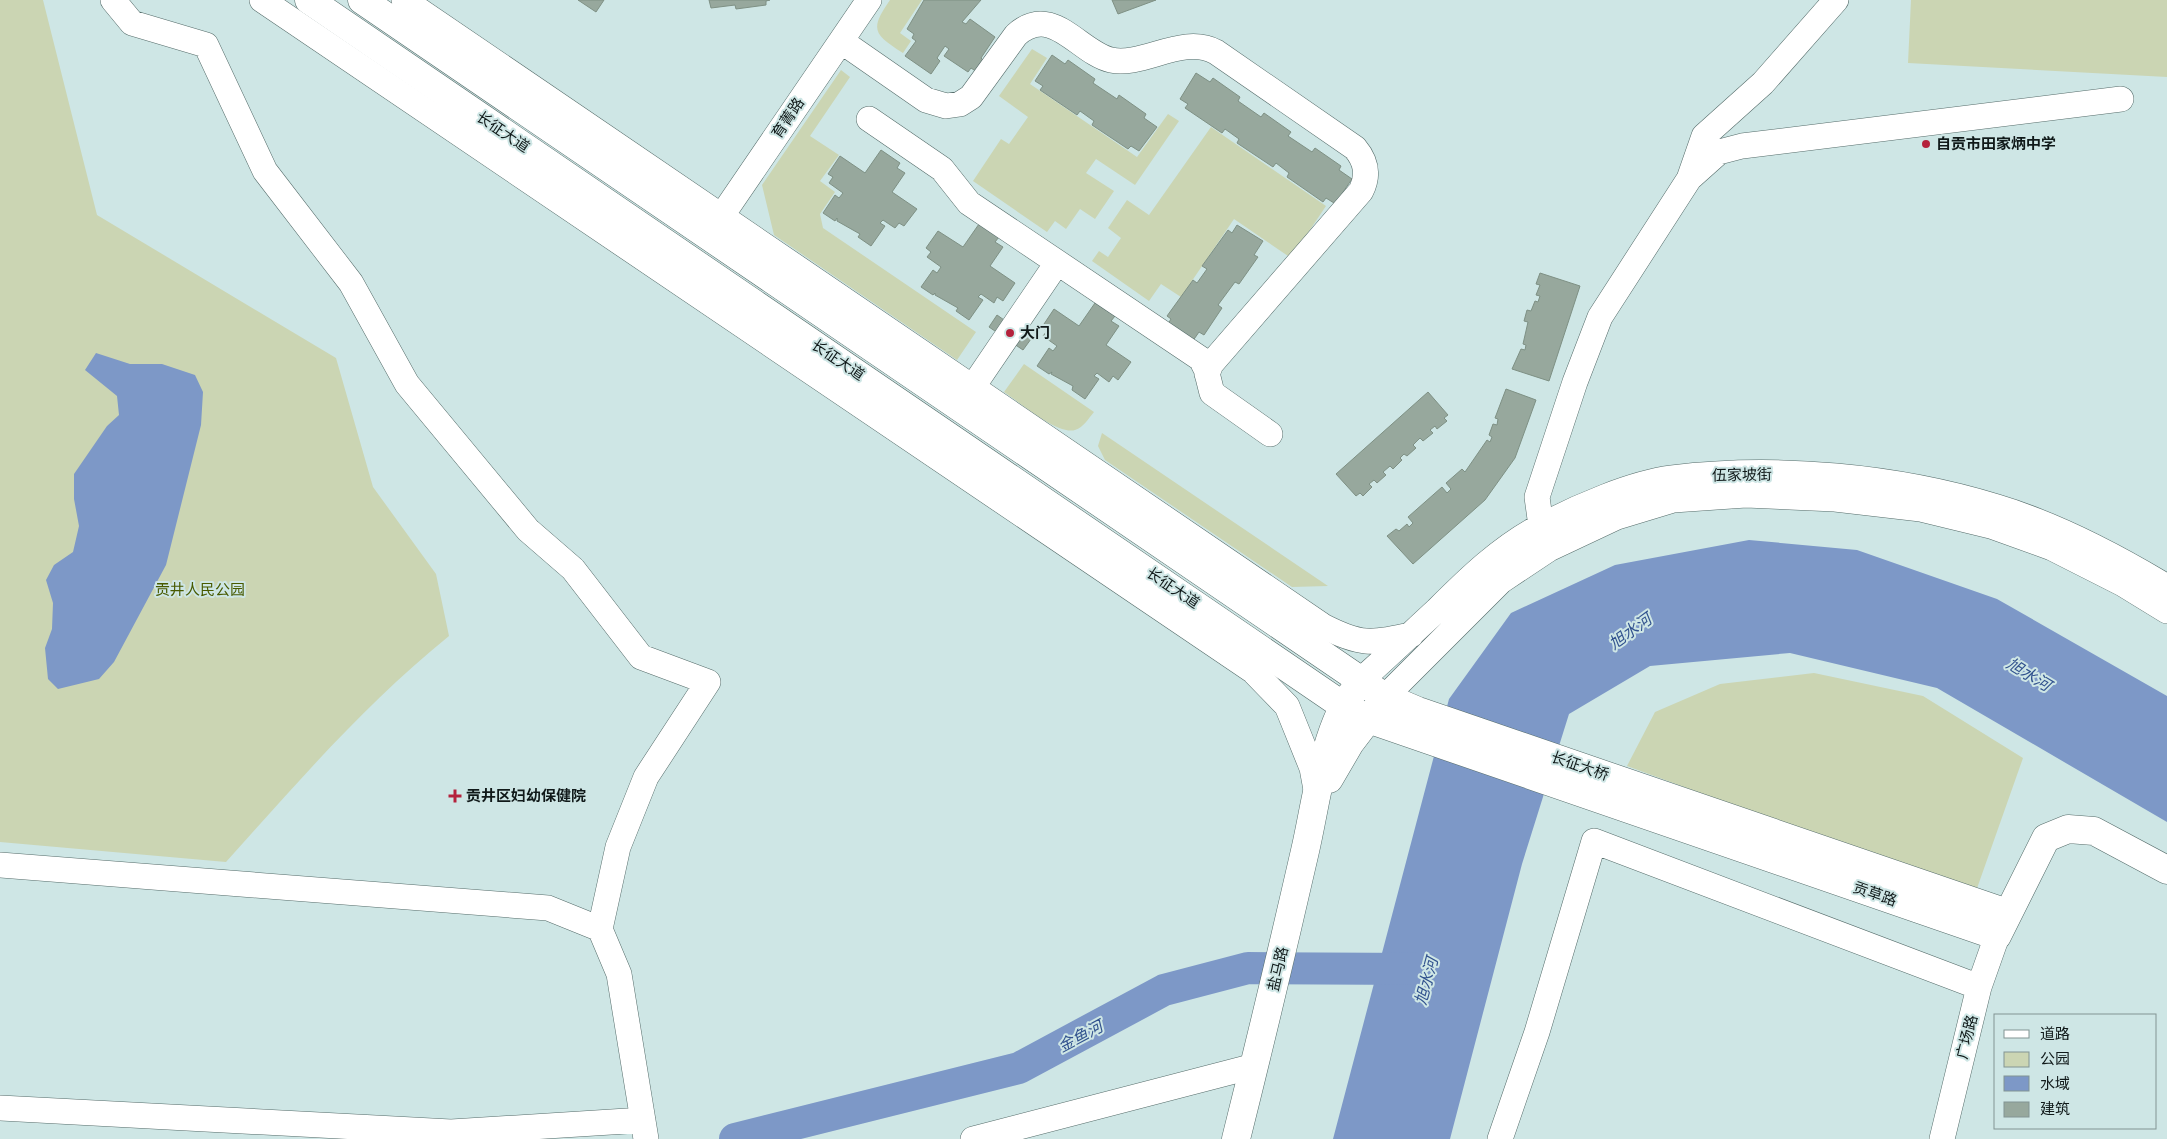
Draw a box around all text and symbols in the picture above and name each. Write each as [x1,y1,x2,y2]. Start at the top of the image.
street label: 育菁路 [767,94,810,143]
street label: 长征大道 [472,107,533,158]
place label: 自贡市田家炳中学 [1936,134,2056,155]
marker: 自贡市田家炳中学 [1920,138,1932,150]
place label: 大门 [1020,323,1050,344]
marker: 大门 [1004,327,1016,339]
street label: 长征大道 [807,335,868,386]
street label: 伍家坡街 [1712,464,1772,487]
street label: 长征大道 [1142,563,1203,614]
park label: 贡井人民公园 [155,580,245,601]
water label: 旭水河 [1605,607,1659,655]
water label: 旭水河 [2002,653,2057,698]
street label: 长征大桥 [1548,747,1612,786]
place label: 贡井区妇幼保健院 [466,786,586,807]
marker: 贡井区妇幼保健院 [448,789,462,803]
street label: 贡草路 [1850,877,1900,912]
street label: 盐马路 [1263,945,1294,993]
water label: 旭水河 [1410,952,1445,1007]
street label: 广场路 [1952,1013,1983,1062]
water label: 金鱼河 [1054,1014,1109,1058]
legend [1994,1014,2157,1129]
text: 道路 [2040,1024,2070,1045]
text: 公园 [2040,1049,2070,1070]
text: 水域 [2040,1074,2070,1095]
text: 建筑 [2040,1099,2070,1120]

